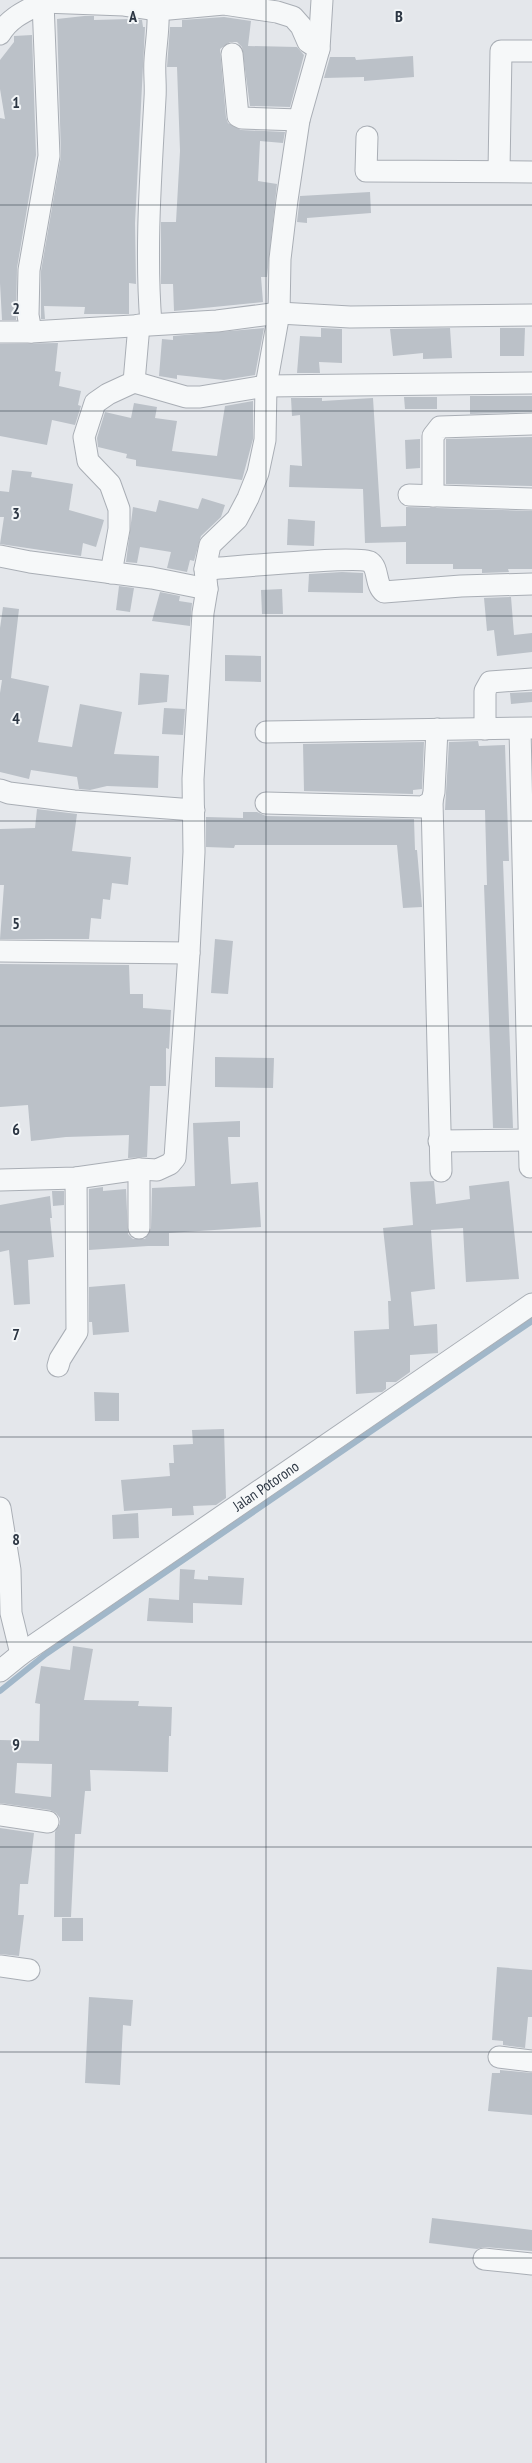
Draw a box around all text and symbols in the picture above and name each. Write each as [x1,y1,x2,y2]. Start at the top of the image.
text: A [128,6,138,26]
text: B [395,6,403,26]
text: 1 [12,92,20,112]
text: 2 [12,298,20,318]
text: 3 [12,503,20,523]
text: 4 [12,708,20,728]
text: 5 [12,913,20,933]
text: 6 [12,1119,20,1139]
text: 7 [12,1324,20,1344]
street label: Jalan Potorono [228,1456,302,1516]
text: 8 [12,1529,20,1549]
text: 9 [12,1734,20,1754]

